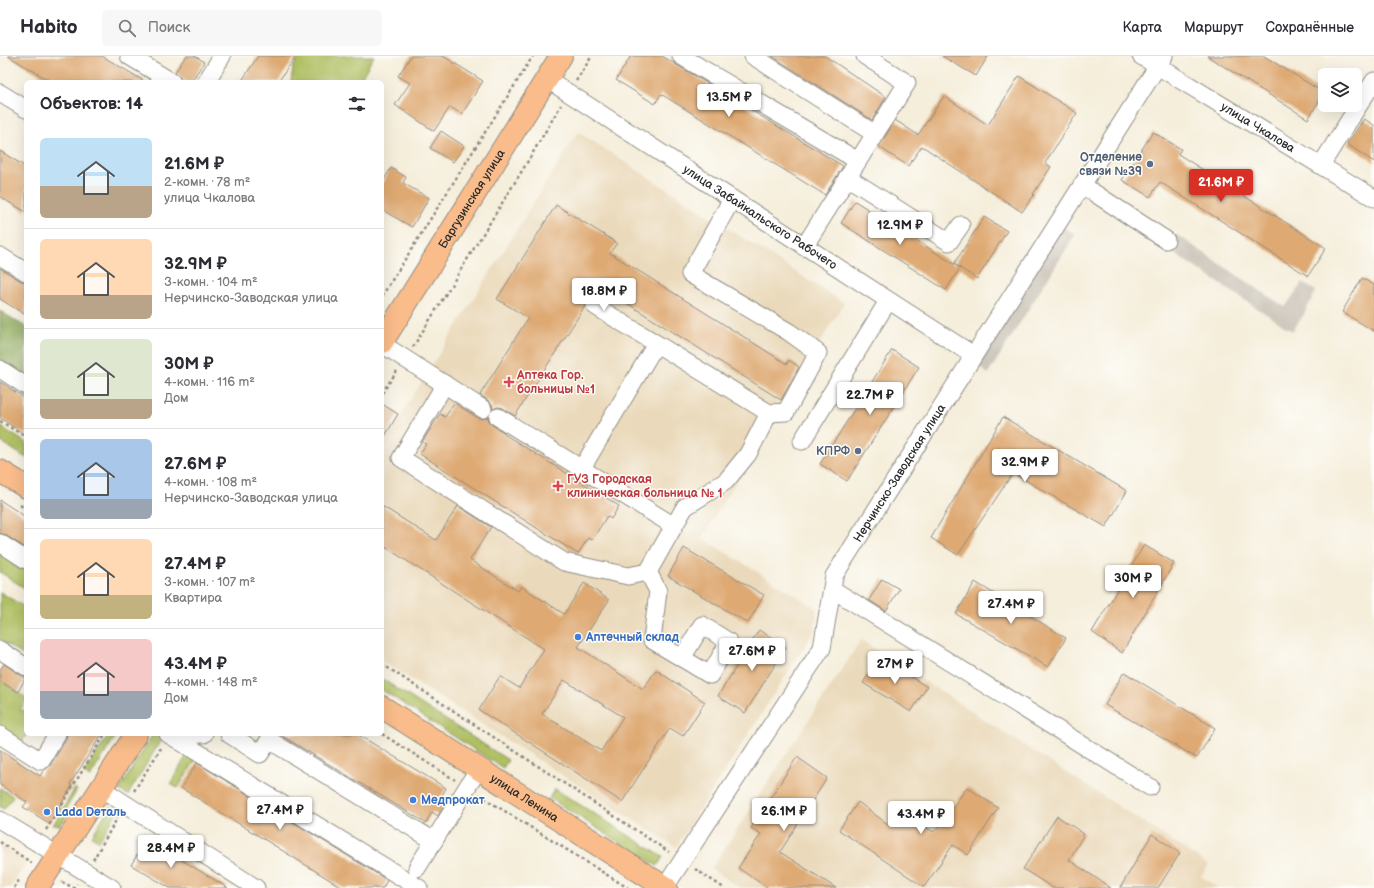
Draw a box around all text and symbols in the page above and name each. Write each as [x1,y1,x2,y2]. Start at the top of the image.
search box [102,10,382,46]
text: Habito [20,16,78,39]
icon: search [116,17,138,39]
text: Поиск [148,18,190,37]
text: Карта [1123,19,1162,36]
text: Маршрут [1184,19,1244,36]
text: Сохранённые [1266,19,1354,36]
map controls [1318,68,1362,112]
button: layers [1318,68,1362,112]
pin: 13.5M ₽ [692,84,766,118]
text: 13.5M ₽ [706,89,752,105]
icon: filters [346,93,368,115]
text: Объектов: 14 [40,94,143,114]
street label: улица Чкалова [1218,99,1298,156]
street label: Баргузинская улица [435,147,509,251]
place label: Отделение связи №39 [1079,150,1142,179]
icon: home [72,154,120,202]
text: 21.6M ₽ [164,154,224,174]
marker: Отделение связи №39 [1145,159,1155,169]
street label: улица Забайкальского Рабочего [680,162,840,273]
pin: 21.6M ₽ [1184,169,1258,203]
text: 2-комн. · 78 m² [164,174,250,190]
text: 21.6M ₽ [1198,174,1244,190]
text: улица Чкалова [164,190,255,206]
pin: 12.9M ₽ [863,212,937,246]
text: 12.9M ₽ [877,217,923,233]
text: 32.9M ₽ [164,254,227,274]
icon: home [72,255,120,303]
text: 3-комн. · 104 m² [164,274,258,290]
pin: 18.8M ₽ [567,278,641,312]
text: 18.8M ₽ [581,283,627,299]
text: Нерчинско-Заводская улица [164,290,338,306]
text: 30M ₽ [164,354,214,374]
icon: home [72,355,120,403]
place label: Аптека Гор. больницы №1 [516,368,595,397]
text: 4-комн. · 116 m² [164,374,255,390]
marker: Аптека Гор. больницы №1 [504,377,514,387]
pin: 22.7M ₽ [833,382,907,416]
text: 22.7M ₽ [846,387,894,403]
text: Дом [164,390,189,406]
street label: Нерчинско-Заводская улица [850,401,949,545]
place label: КПРФ [816,444,851,459]
marker: КПРФ [853,446,863,456]
pin: 32.9M ₽ [988,449,1062,483]
text: 27.6M ₽ [164,454,226,474]
text: 32.9M ₽ [1001,454,1049,470]
icon: home [72,455,120,503]
place label: ГУЗ Городская клиническая больница № 1 [567,472,723,501]
text: 4-комн. · 108 m² [164,474,257,490]
marker: ГУЗ Городская клиническая больница № 1 [552,480,564,492]
text: Нерчинско-Заводская улица [164,490,338,506]
text: 27.4M ₽ [164,554,226,574]
icon: home [72,555,120,603]
pin: 30M ₽ [1105,565,1161,599]
text: 30M ₽ [1114,570,1152,586]
text: 3-комн. · 107 m² [164,574,255,590]
text: Квартира [164,590,222,606]
pin: 27.4M ₽ [974,591,1048,625]
text: 27.4M ₽ [987,596,1035,612]
place label: Аптечный склад [585,630,680,645]
marker: Аптечный склад [573,632,583,642]
pin: 27.6M ₽ [715,638,789,672]
text: 27.6M ₽ [728,643,776,659]
pin: 27M ₽ [867,651,923,685]
text: 43.4M ₽ [164,654,227,674]
icon: home [72,655,120,703]
text: 27M ₽ [877,656,913,672]
text: 4-комн. · 148 m² [164,674,258,690]
text: Дом [164,690,189,706]
street label: улица Ленина [487,771,561,826]
place label: Медпрокат [421,793,485,808]
marker: Медпрокат [408,795,418,805]
pin: 27.4M ₽ [243,797,317,831]
pin: 26.1M ₽ [747,798,821,832]
pin: 43.4M ₽ [884,801,958,835]
text: 27.4M ₽ [256,802,304,818]
text: 26.1M ₽ [761,803,807,819]
place label: Lada Dеталь [55,805,127,820]
text: 43.4M ₽ [897,806,945,822]
marker: Lada Dеталь [42,807,52,817]
pin: 28.4M ₽ [134,835,208,869]
text: 28.4M ₽ [147,840,195,856]

